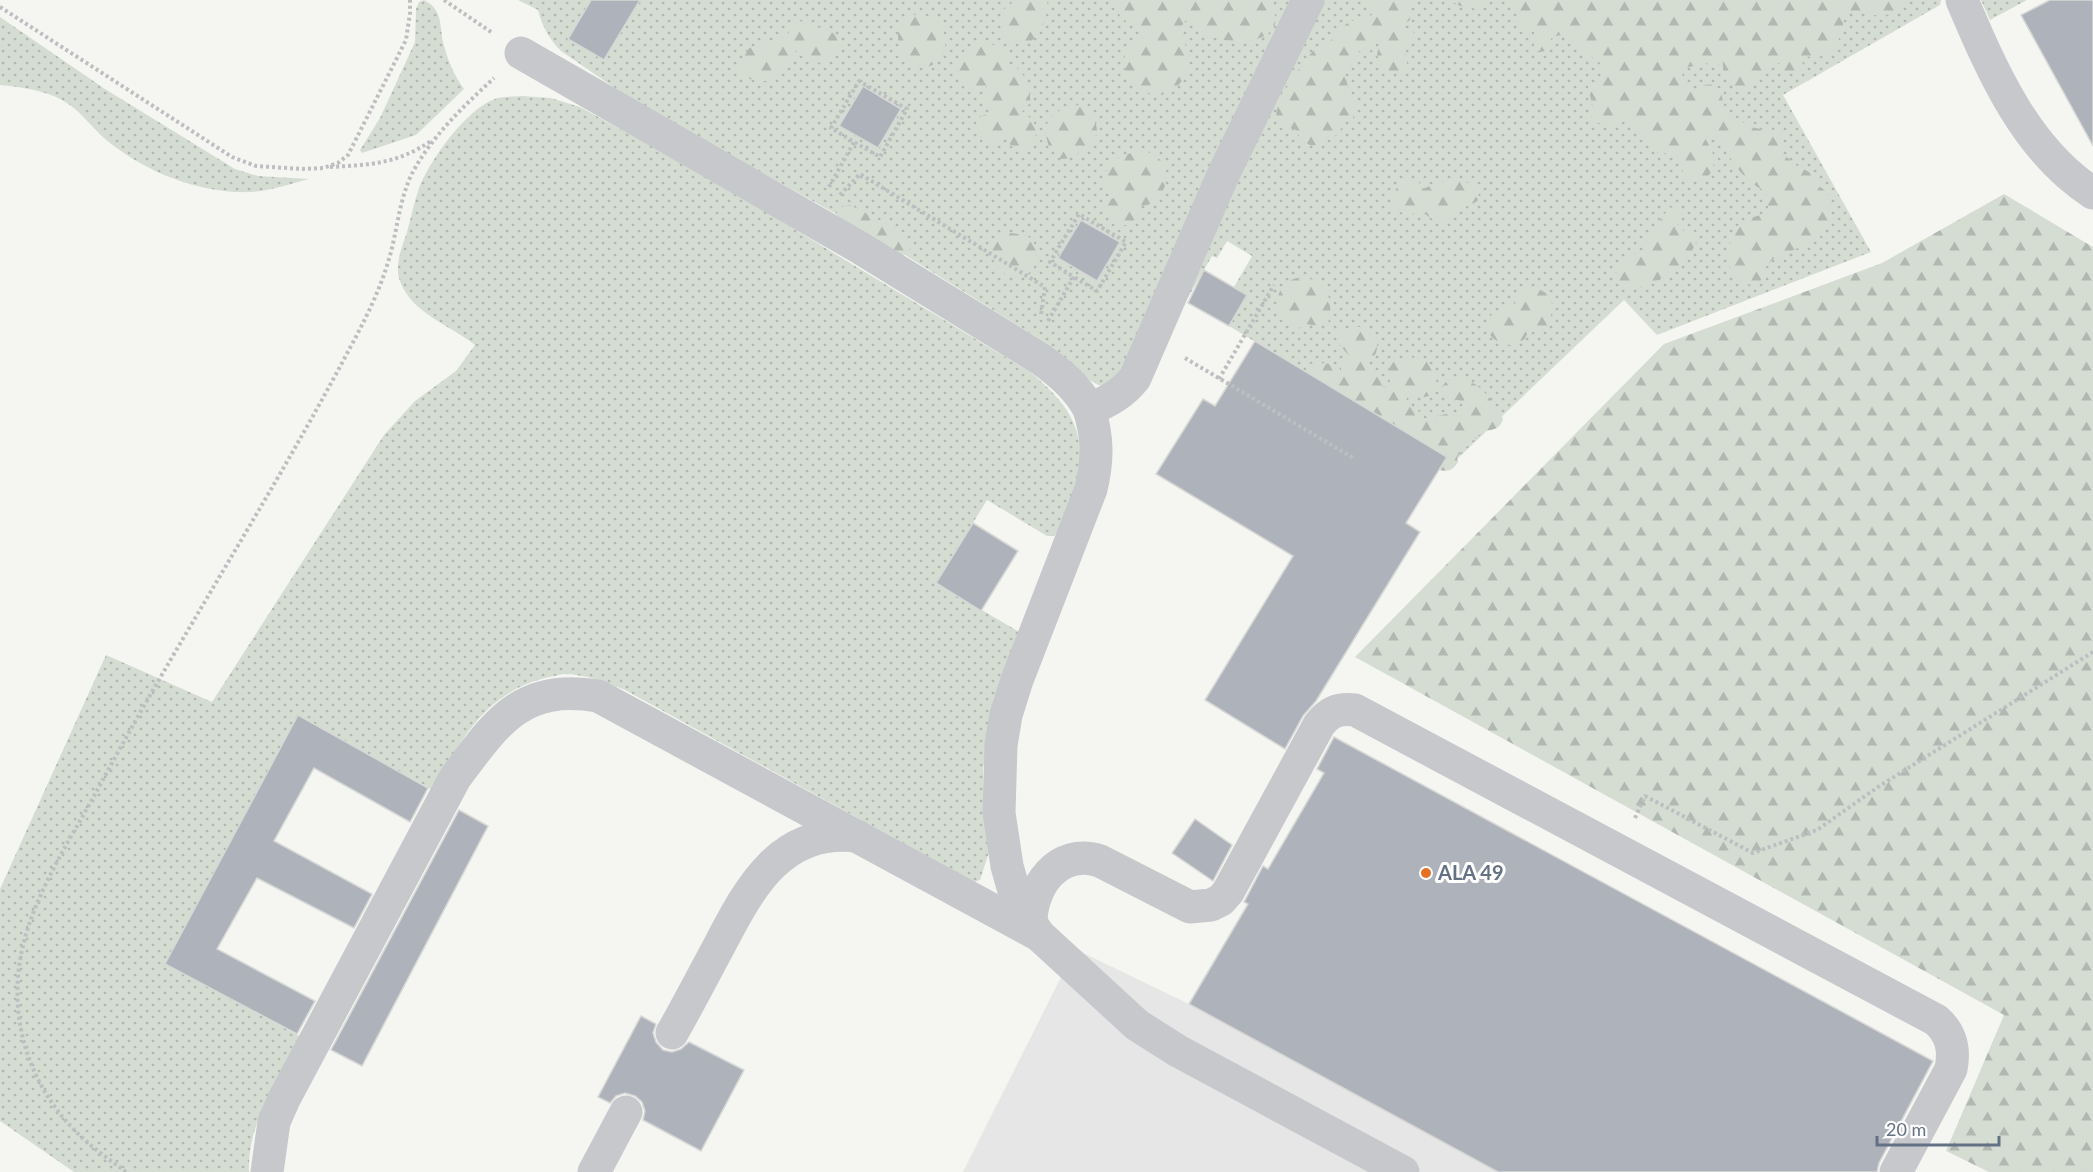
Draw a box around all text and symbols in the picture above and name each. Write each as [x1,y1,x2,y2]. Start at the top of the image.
place label: ALA 49 [1437,860,1504,884]
marker: ALA 49 [1419,866,1433,880]
scale bar [1877,1109,1998,1147]
text: 20 m [1886,1118,1926,1140]

